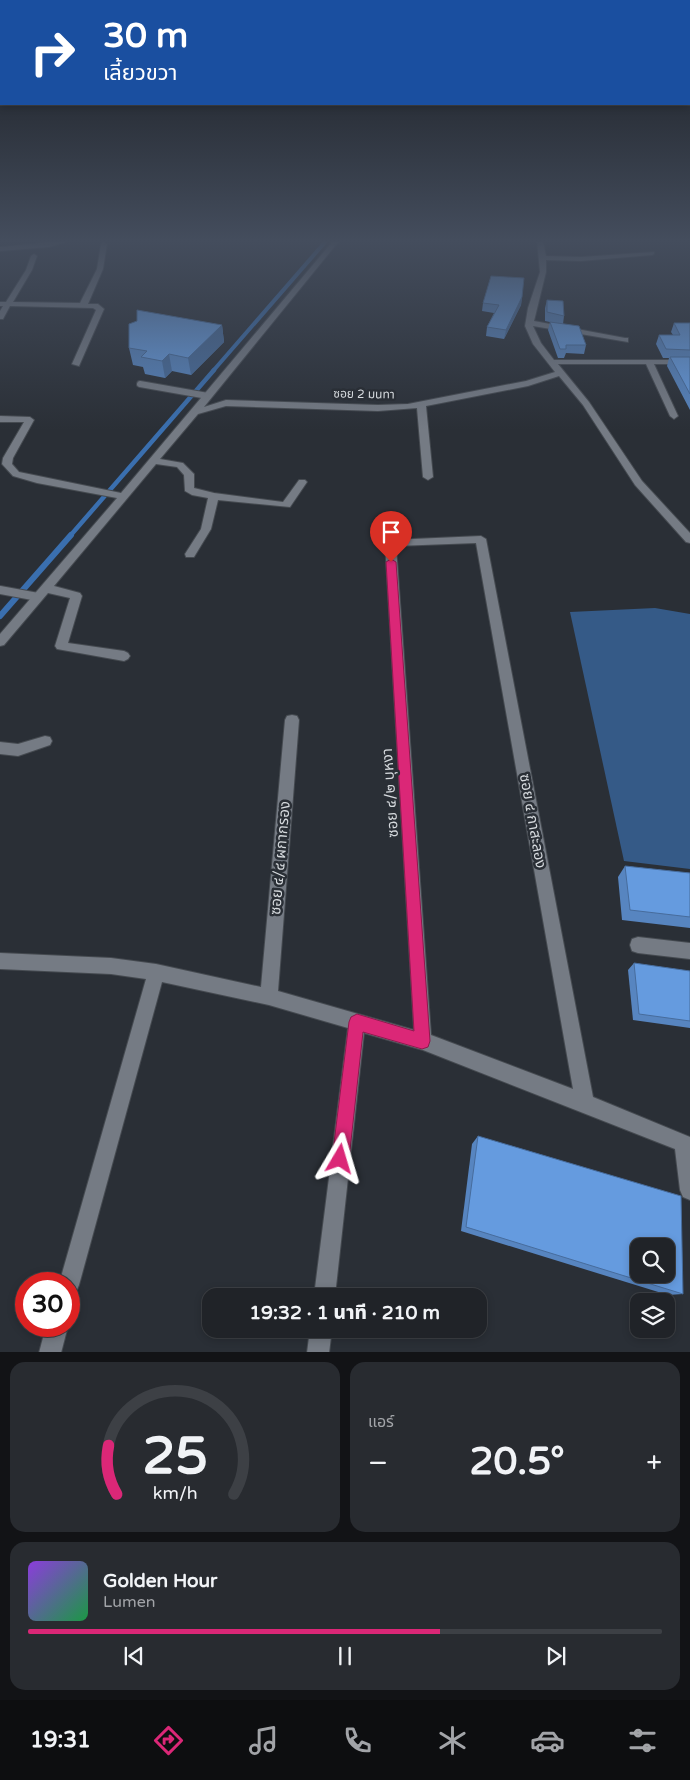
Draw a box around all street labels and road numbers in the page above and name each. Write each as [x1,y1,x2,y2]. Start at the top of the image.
street label: ซอย 2 มนทา [333,386,395,402]
street label: ซอย ๔/๒ บุหงา [378,748,402,838]
street label: ซอย ๔ กาสะลอง [516,772,550,870]
street label: ซอย ๔/๔ ผกากรอง [266,800,294,916]

